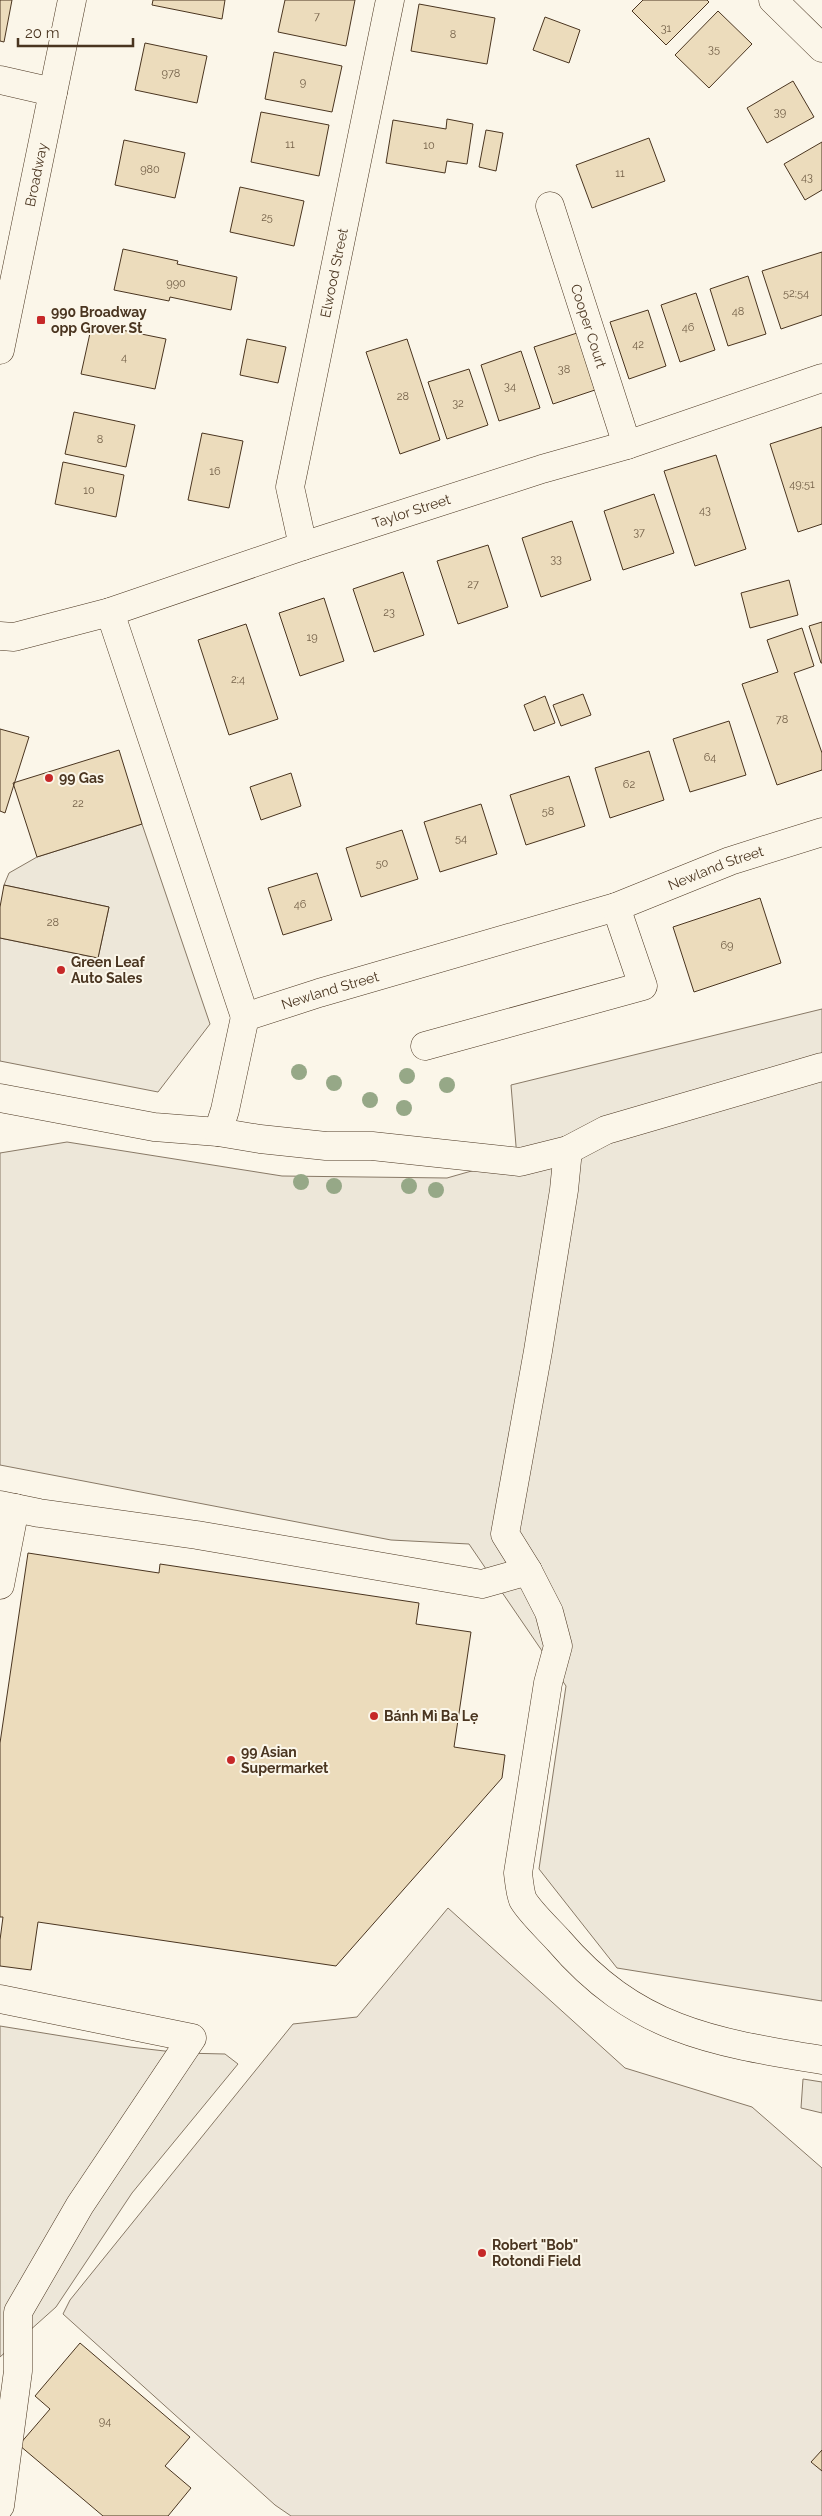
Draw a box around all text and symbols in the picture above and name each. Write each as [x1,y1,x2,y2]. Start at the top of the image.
house number: 7 [314,10,320,23]
scale bar [18,15,132,47]
house number: 31 [661,22,672,35]
text: 20 m [25,24,60,42]
house number: 8 [450,28,456,41]
house number: 35 [708,43,720,56]
house number: 978 [162,67,180,80]
house number: 9 [300,76,306,89]
house number: 39 [774,106,786,119]
house number: 11 [285,138,295,151]
house number: 10 [423,139,435,152]
street label: Broadway [22,141,51,208]
house number: 980 [140,163,160,176]
house number: 11 [615,167,625,180]
house number: 43 [801,171,813,184]
house number: 25 [261,211,273,224]
street label: Elwood Street [317,226,351,319]
house number: 990 [166,277,186,290]
street label: Cooper Court [568,282,610,370]
house number: 52;54 [783,287,809,300]
place label: 990 Broadway opp Grover St [51,304,147,336]
house number: 48 [732,305,744,318]
marker: 990 Broadway opp Grover St [35,314,47,326]
house number: 46 [682,321,695,334]
house number: 42 [632,338,644,351]
house number: 4 [121,351,127,364]
house number: 38 [558,363,570,376]
house number: 34 [504,380,516,393]
house number: 28 [397,390,409,403]
house number: 32 [452,397,464,410]
house number: 8 [97,433,103,446]
house number: 16 [209,465,221,478]
house number: 49;51 [789,478,815,491]
house number: 10 [83,484,95,497]
street label: Taylor Street [370,491,453,531]
house number: 43 [699,504,711,517]
house number: 37 [633,526,645,539]
house number: 33 [550,553,562,566]
house number: 27 [467,578,479,591]
house number: 23 [383,606,395,619]
house number: 19 [306,631,318,644]
house number: 2;4 [231,673,245,686]
house number: 78 [776,713,788,726]
house number: 64 [704,751,716,764]
place label: 99 Gas [59,770,104,786]
marker: 99 Gas [43,772,55,784]
house number: 62 [623,778,635,791]
house number: 22 [72,797,84,810]
house number: 58 [542,805,554,818]
house number: 54 [455,832,467,845]
street label: Newland Street [666,843,766,893]
house number: 50 [376,857,389,870]
house number: 46 [294,898,307,911]
house number: 28 [47,916,59,929]
house number: 69 [720,939,734,952]
place label: Green Leaf Auto Sales [71,954,146,986]
marker: Green Leaf Auto Sales [55,964,67,976]
street label: Newland Street [279,968,381,1013]
place label: Bánh Mì Ba Lẹ [384,1708,479,1724]
marker: Bánh Mì Ba Lẹ [368,1710,380,1722]
place label: 99 Asian Supermarket [241,1744,329,1776]
marker: 99 Asian Supermarket [225,1754,237,1766]
place label: Robert "Bob" Rotondi Field [492,2237,581,2269]
marker: Robert "Bob" Rotondi Field [476,2247,488,2259]
house number: 94 [99,2415,111,2428]

